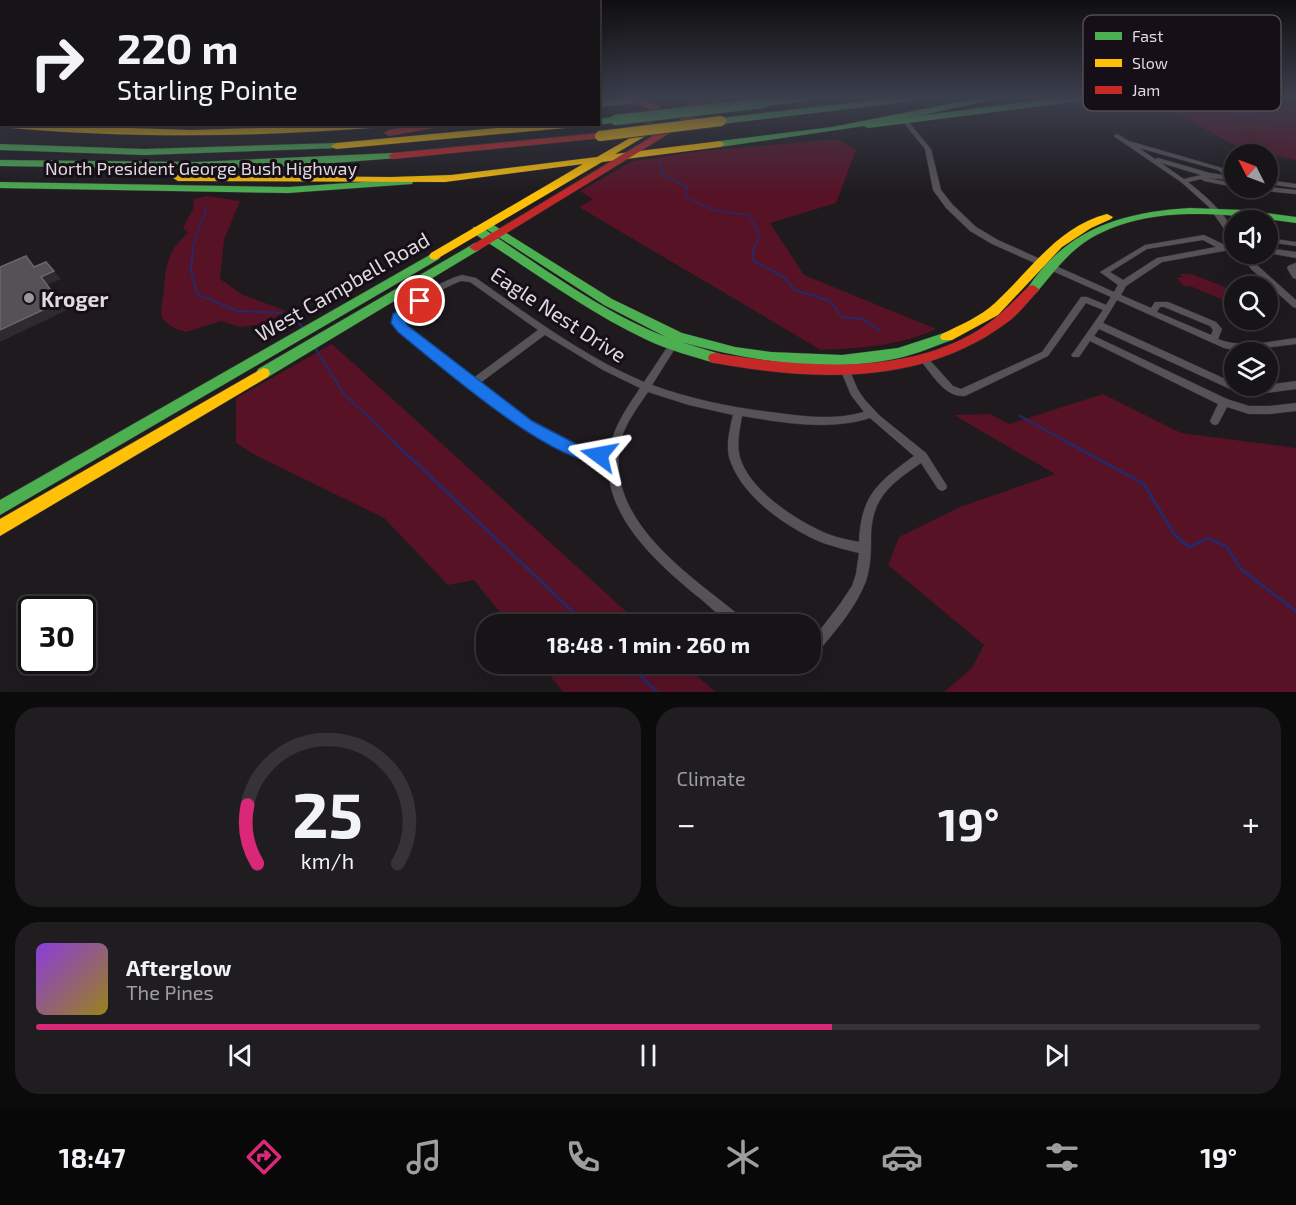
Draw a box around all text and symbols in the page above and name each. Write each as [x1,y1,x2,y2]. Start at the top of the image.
legend [1083,15,1281,111]
text: 220 m [117,22,238,72]
icon: right [18,24,96,102]
text: Fast [1132,26,1163,45]
text: Slow [1132,53,1168,72]
text: Starling Pointe [117,73,298,105]
text: Jam [1132,80,1160,99]
north arrow [1224,144,1278,198]
map controls [1224,144,1278,396]
street label: North President George Bush Highway [45,157,357,179]
button: sound [1224,210,1278,264]
street label: West Campbell Road [251,226,433,346]
street label: Eagle Nest Drive [487,261,631,367]
pin [394,275,445,326]
button: search [1224,276,1278,330]
icon: arrive [403,284,436,317]
place label: Kroger [41,286,108,311]
marker: Kroger [22,291,36,305]
button: layers [1224,342,1278,396]
position arrow [567,423,631,487]
speed limit sign: 30 [18,596,96,674]
text: 18:48 · 1 min · 260 m [547,631,750,657]
text: Climate [677,766,746,790]
text: 25 [292,776,363,851]
text: 19° [938,796,1000,850]
text: − [677,803,696,843]
text: + [1242,803,1260,843]
text: km/h [301,848,354,873]
text: Afterglow [126,954,231,980]
text: The Pines [126,980,214,1004]
icon: previous [224,1039,257,1072]
icon: pause [632,1039,665,1072]
icon: next [1040,1039,1073,1072]
icon: directions [243,1136,285,1178]
icon: music [403,1136,445,1178]
icon: phone [562,1136,604,1178]
icon: climate [722,1136,764,1178]
icon: car [881,1136,923,1178]
icon: filters [1041,1136,1083,1178]
text: 18:47 [59,1141,126,1173]
text: 19° [1200,1141,1237,1173]

